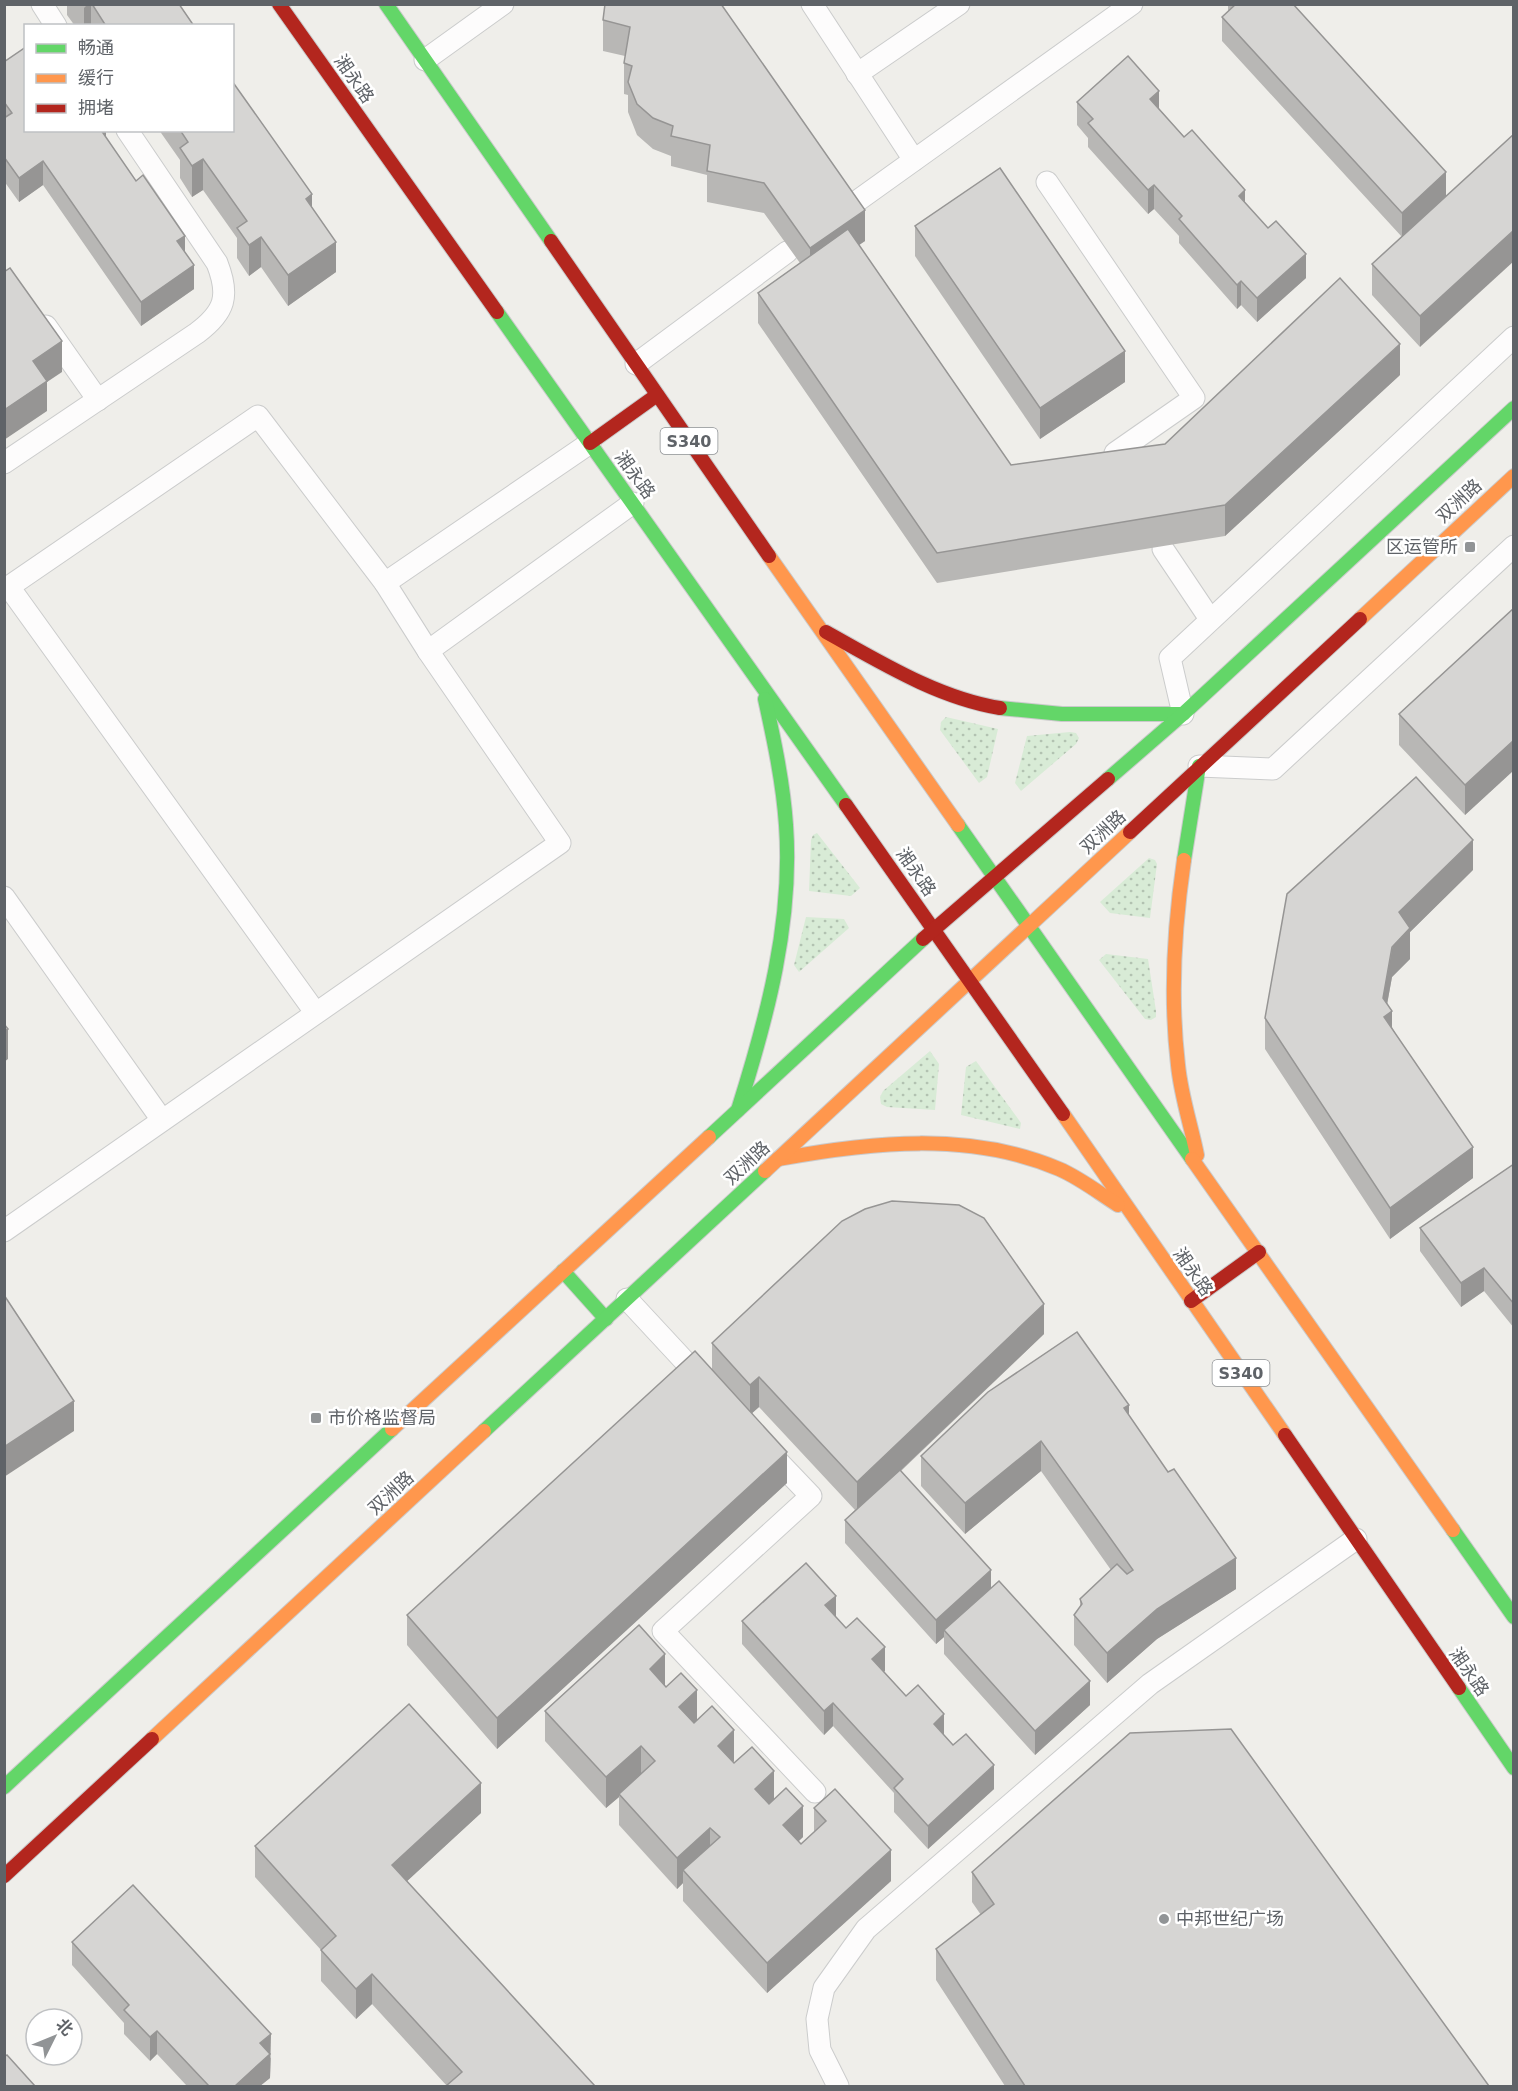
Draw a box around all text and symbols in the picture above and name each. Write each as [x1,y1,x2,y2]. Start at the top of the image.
legend [24,24,234,132]
text: 畅通 [78,37,114,58]
street label: 湘永路 [330,51,378,107]
text: 缓行 [78,67,114,88]
text: 拥堵 [78,97,114,118]
road number: S340 [660,428,718,454]
street label: 湘永路 [611,447,660,503]
street label: 双洲路 [1432,475,1486,527]
place label: 区运管所 [1386,536,1458,557]
marker: 区运管所 [1463,540,1477,554]
street label: 双洲路 [1076,806,1130,858]
street label: 湘永路 [892,844,940,900]
street label: 双洲路 [720,1137,774,1189]
street label: 湘永路 [1169,1244,1217,1300]
road number: S340 [1212,1360,1270,1386]
place label: 市价格监督局 [328,1407,436,1428]
marker: 市价格监督局 [309,1411,323,1425]
street label: 双洲路 [364,1467,418,1519]
street label: 湘永路 [1445,1644,1493,1700]
place label: 中邦世纪广场 [1176,1908,1284,1929]
marker: 中邦世纪广场 [1157,1912,1171,1926]
north arrow [24,2007,84,2067]
text: 北 [52,2015,77,2039]

